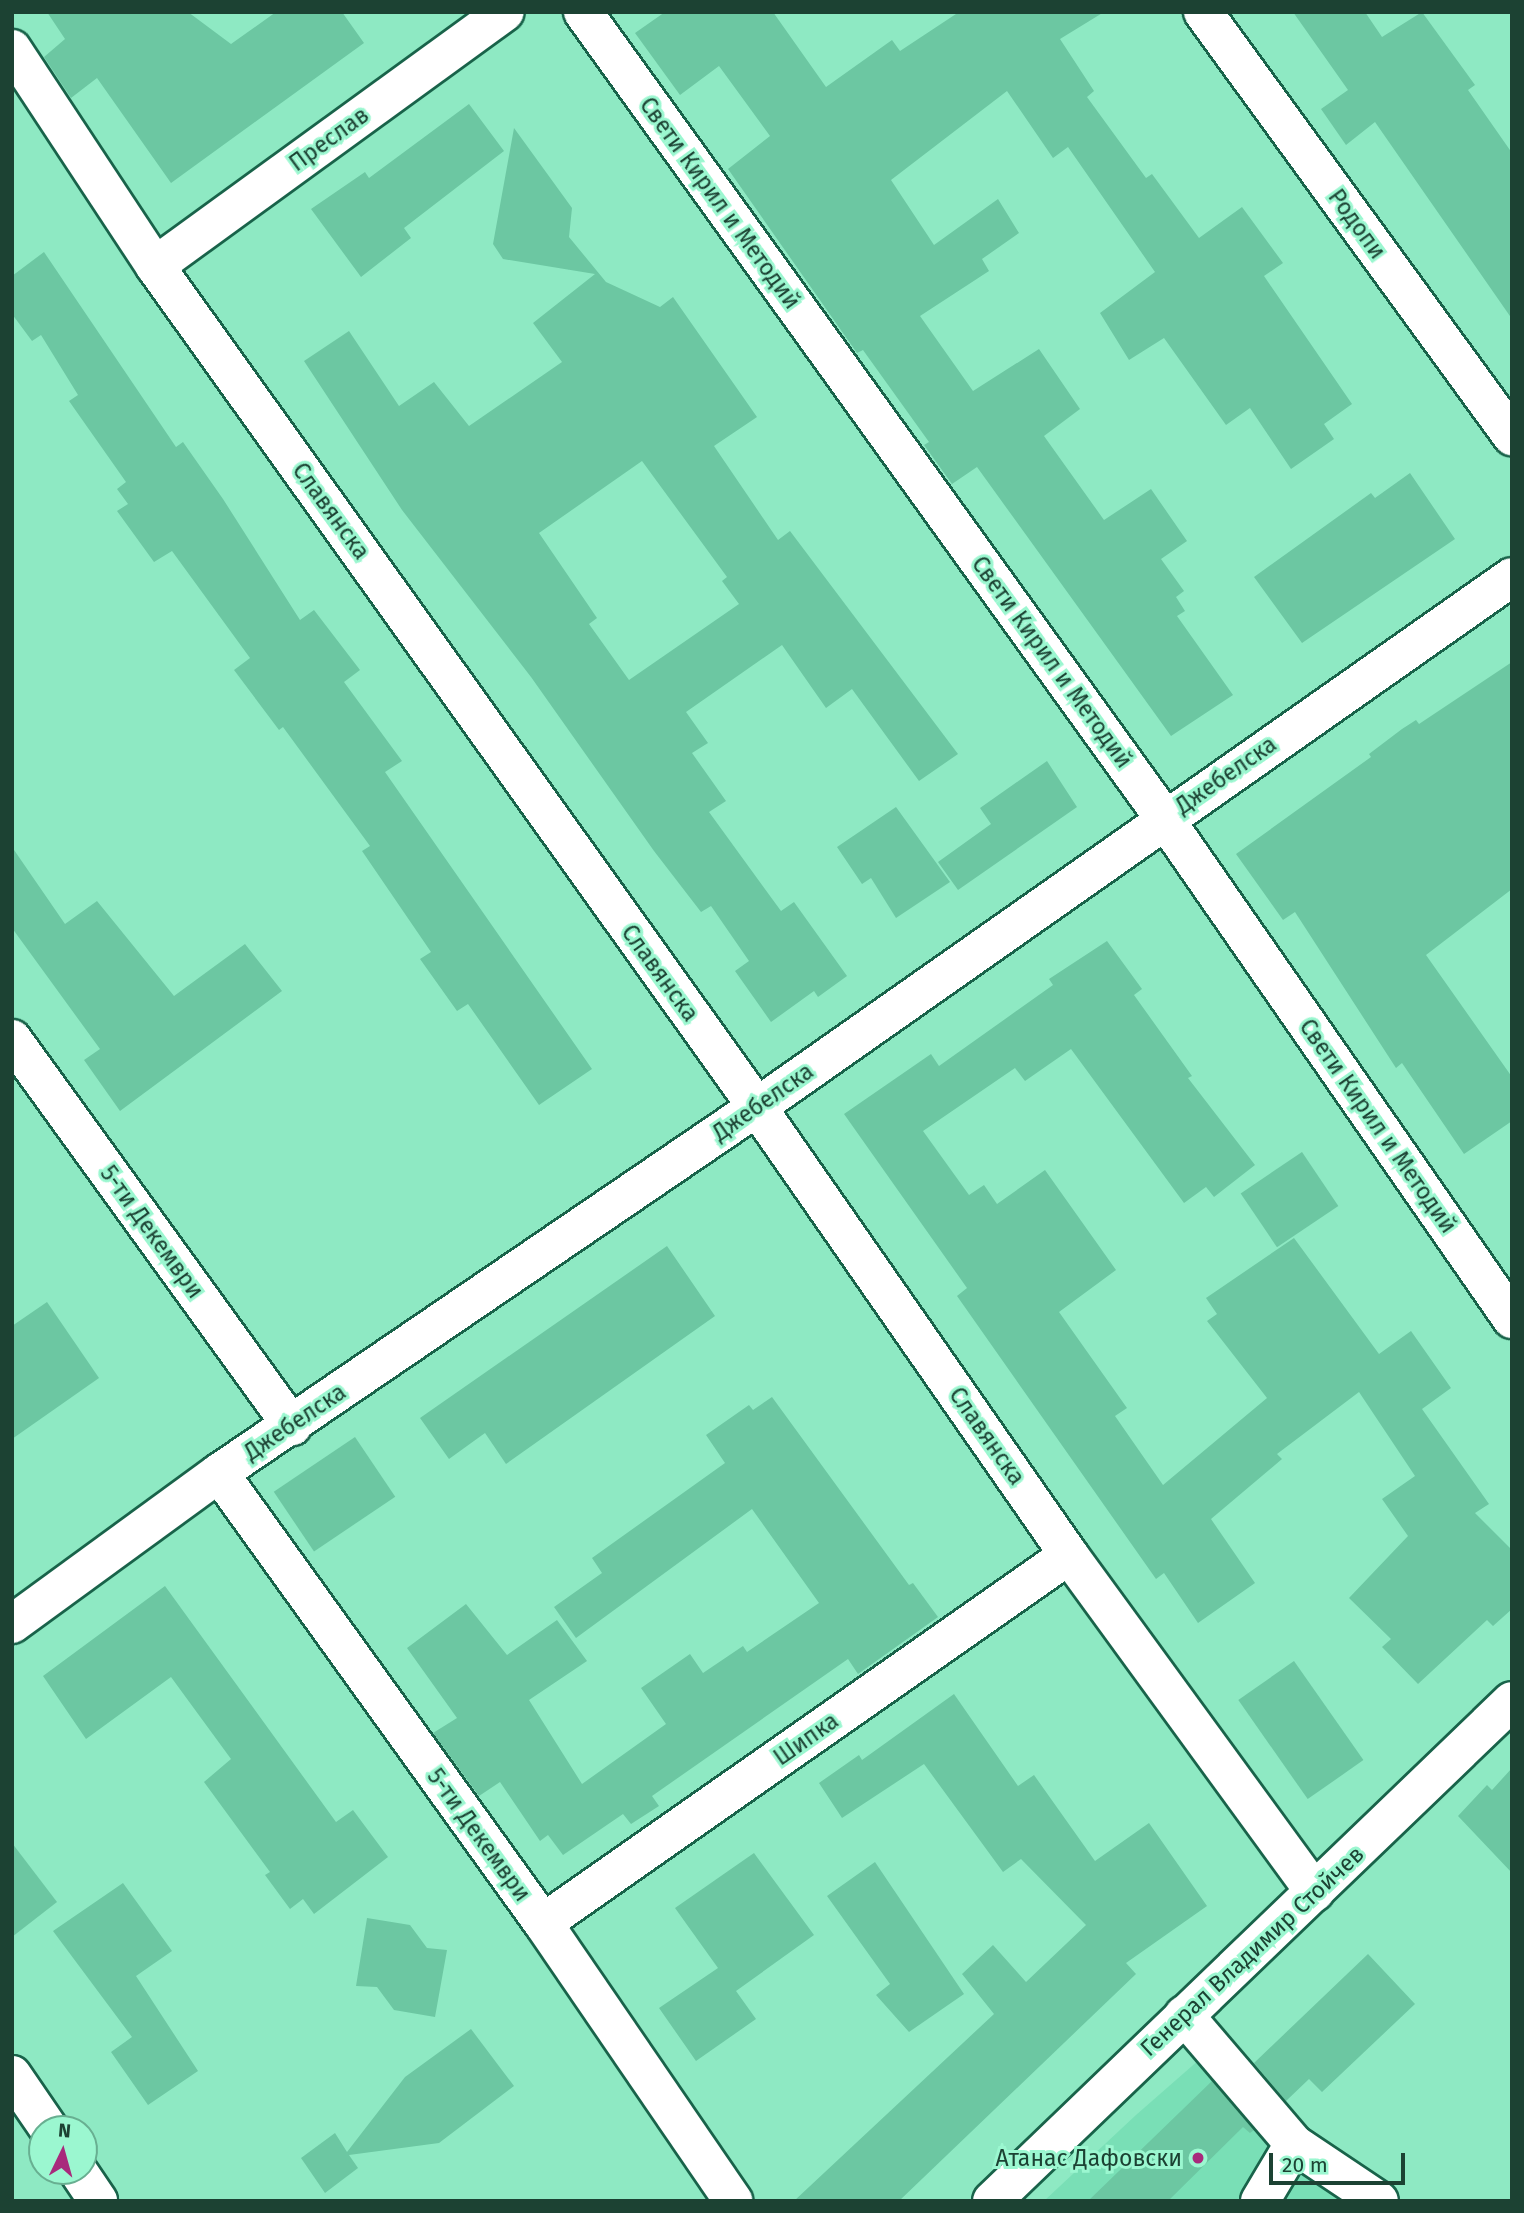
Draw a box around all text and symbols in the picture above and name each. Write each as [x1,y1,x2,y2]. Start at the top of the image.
street label: Свети Кирил и Методий [634,92,806,314]
street label: Преслав [284,101,374,177]
street label: Родопи [1322,184,1392,264]
street label: Славянска [287,457,375,565]
street label: Свети Кирил и Методий [966,551,1138,773]
street label: Джебелска [1170,730,1282,820]
street label: Славянска [616,919,704,1027]
street label: Свети Кирил и Методий [1294,1014,1462,1238]
street label: Джебелска [707,1057,819,1147]
street label: 5-ти Декември [95,1160,209,1304]
street label: Джебелска [239,1378,351,1466]
street label: Славянска [943,1382,1031,1490]
street label: Шипка [768,1707,844,1771]
street label: 5-ти Декември [422,1763,536,1907]
street label: Генерал Владимир Стойчев [1134,1840,1370,2062]
north arrow [28,2115,98,2185]
text: N [57,2119,72,2143]
scale bar [1272,2140,1408,2184]
place label: Атанас Дафовски [995,2144,1182,2172]
marker: Атанас Дафовски [1188,2148,1208,2168]
text: 20 m [1282,2152,1328,2178]

